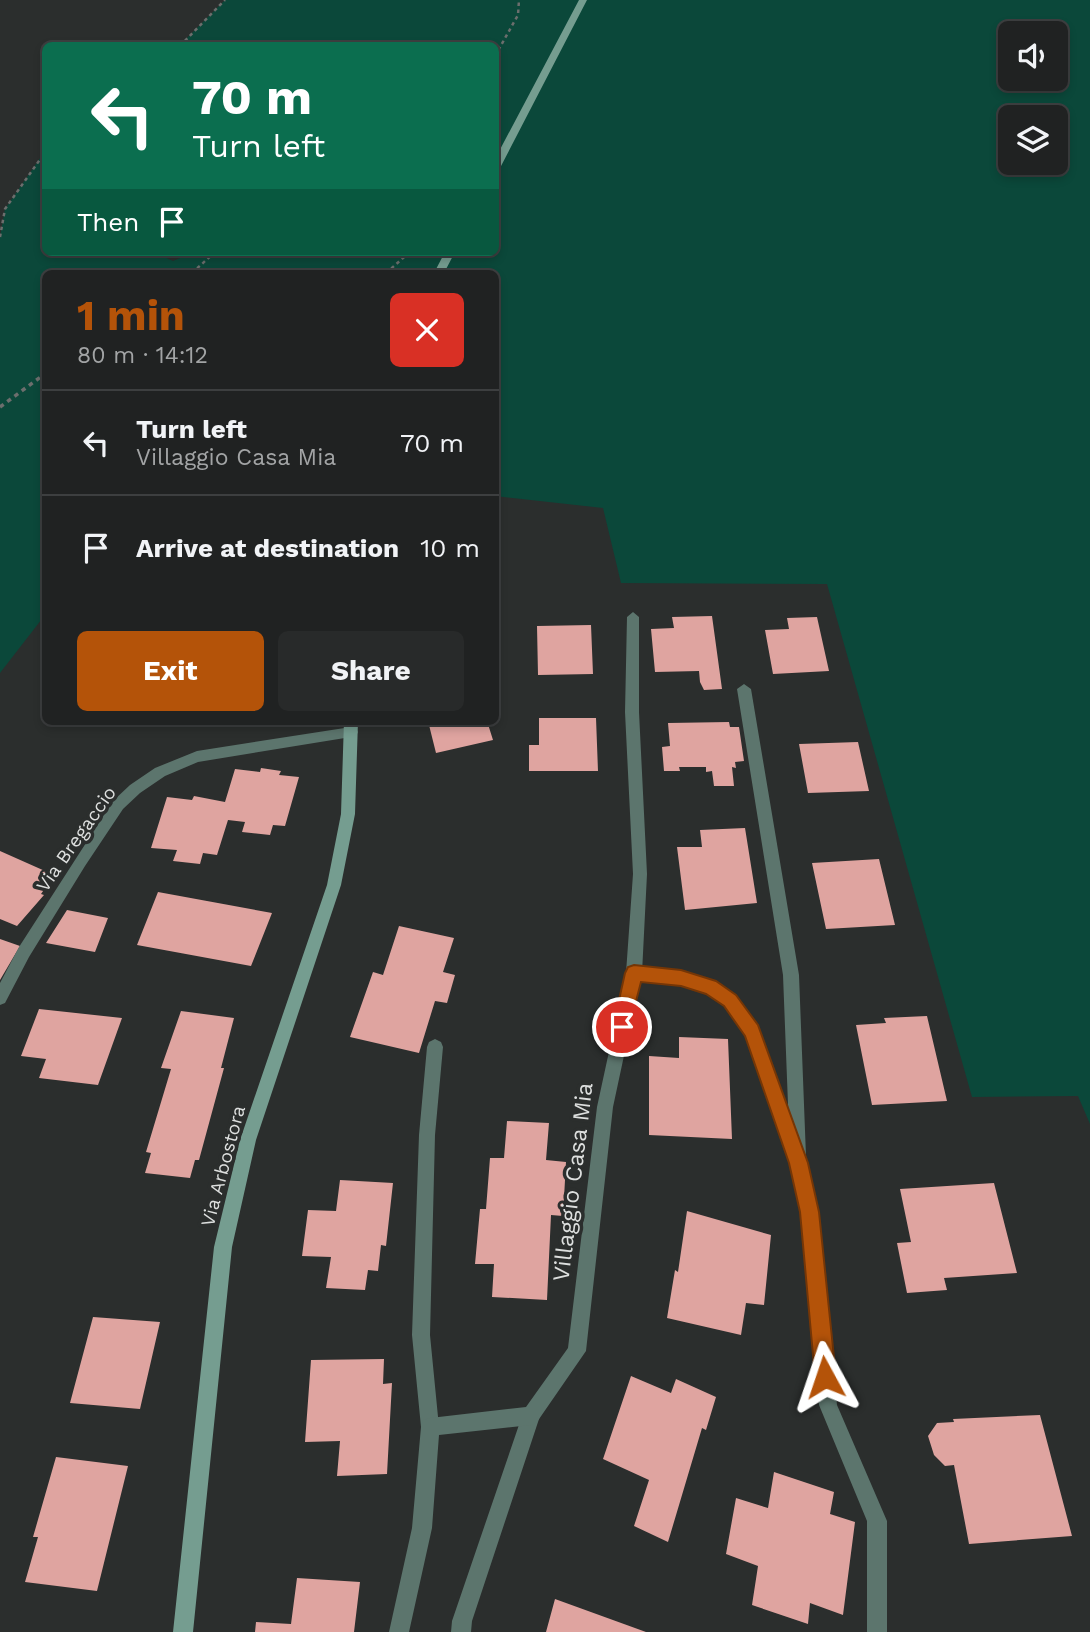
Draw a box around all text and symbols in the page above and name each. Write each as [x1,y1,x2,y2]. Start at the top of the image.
map controls [998,21,1068,175]
button: sound [998,21,1068,91]
text: 70 m [192,68,312,126]
icon: left [77,70,168,161]
button: layers [998,105,1068,175]
text: Turn left [192,127,325,165]
icon: arrive [153,203,191,241]
text: Then [77,207,139,237]
text: 1 min [77,291,185,340]
button: close [390,293,464,367]
text: 80 m · 14:12 [77,342,208,369]
text: Turn left [136,414,247,444]
icon: left [77,424,115,462]
text: 70 m [400,428,464,458]
text: Villaggio Casa Mia [136,444,336,471]
icon: arrive [77,529,115,567]
text: Arrive at destination [136,533,399,563]
text: 10 m [420,533,480,563]
button: Exit [77,631,264,711]
button: Share [278,631,464,711]
street label: Via Bregaccio [31,782,121,896]
pin [592,997,652,1057]
icon: arrive [603,1008,641,1046]
street label: Villaggio Casa Mia [547,1081,599,1283]
street label: Via Arbostora [196,1103,250,1229]
position arrow [788,1340,862,1414]

